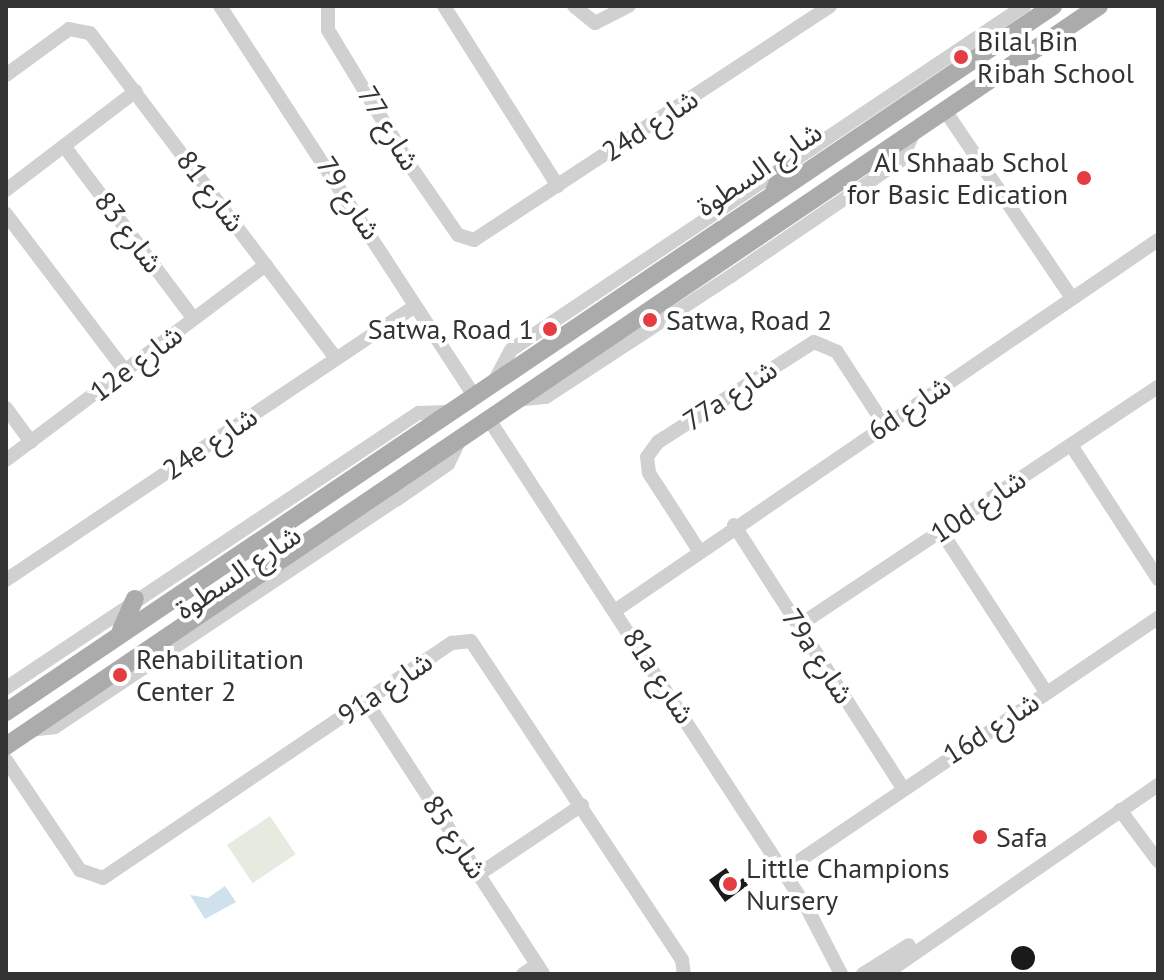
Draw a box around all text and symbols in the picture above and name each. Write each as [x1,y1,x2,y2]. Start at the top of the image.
place label: Bilal Bin Ribah School [977,24,1134,90]
marker: Bilal Bin Ribah School [952,48,970,66]
street label: شارع 77 [351,80,427,176]
street label: 24d شارع [596,82,704,168]
street label: شارع السطوة [690,115,828,223]
street label: شارع 81 [170,144,252,238]
place label: Al Shhaab Schol for Basic Edication [846,145,1068,211]
street label: شارع 79 [310,150,388,246]
marker: Al Shhaab Schol for Basic Edication [1075,169,1093,187]
street label: شارع 83 [88,185,170,279]
place label: Satwa, Road 2 [666,303,835,337]
marker: Satwa, Road 2 [641,311,659,329]
place label: Satwa, Road 1 [365,312,534,346]
street label: 12e شارع [83,317,189,409]
marker: Satwa, Road 1 [541,320,559,338]
street label: 77a شارع [677,352,783,438]
street label: 6d شارع [861,368,957,448]
street label: 24e شارع [156,399,264,487]
street label: 10d شارع [924,462,1032,550]
street label: شارع السطوة [169,518,307,626]
street label: 79a شارع [775,602,861,710]
street label: 81a شارع [616,622,702,730]
place label: Rehabilitation Center 2 [136,642,304,708]
street label: 91a شارع [331,644,439,732]
marker: Rehabilitation Center 2 [111,666,129,684]
street label: 16d شارع [937,685,1045,771]
street label: شارع 85 [416,789,494,885]
place label: Safa [996,820,1048,854]
marker: Safa [971,828,989,846]
place label: Little Champions Nursery [746,851,950,917]
marker: Little Champions Nursery [721,875,739,893]

